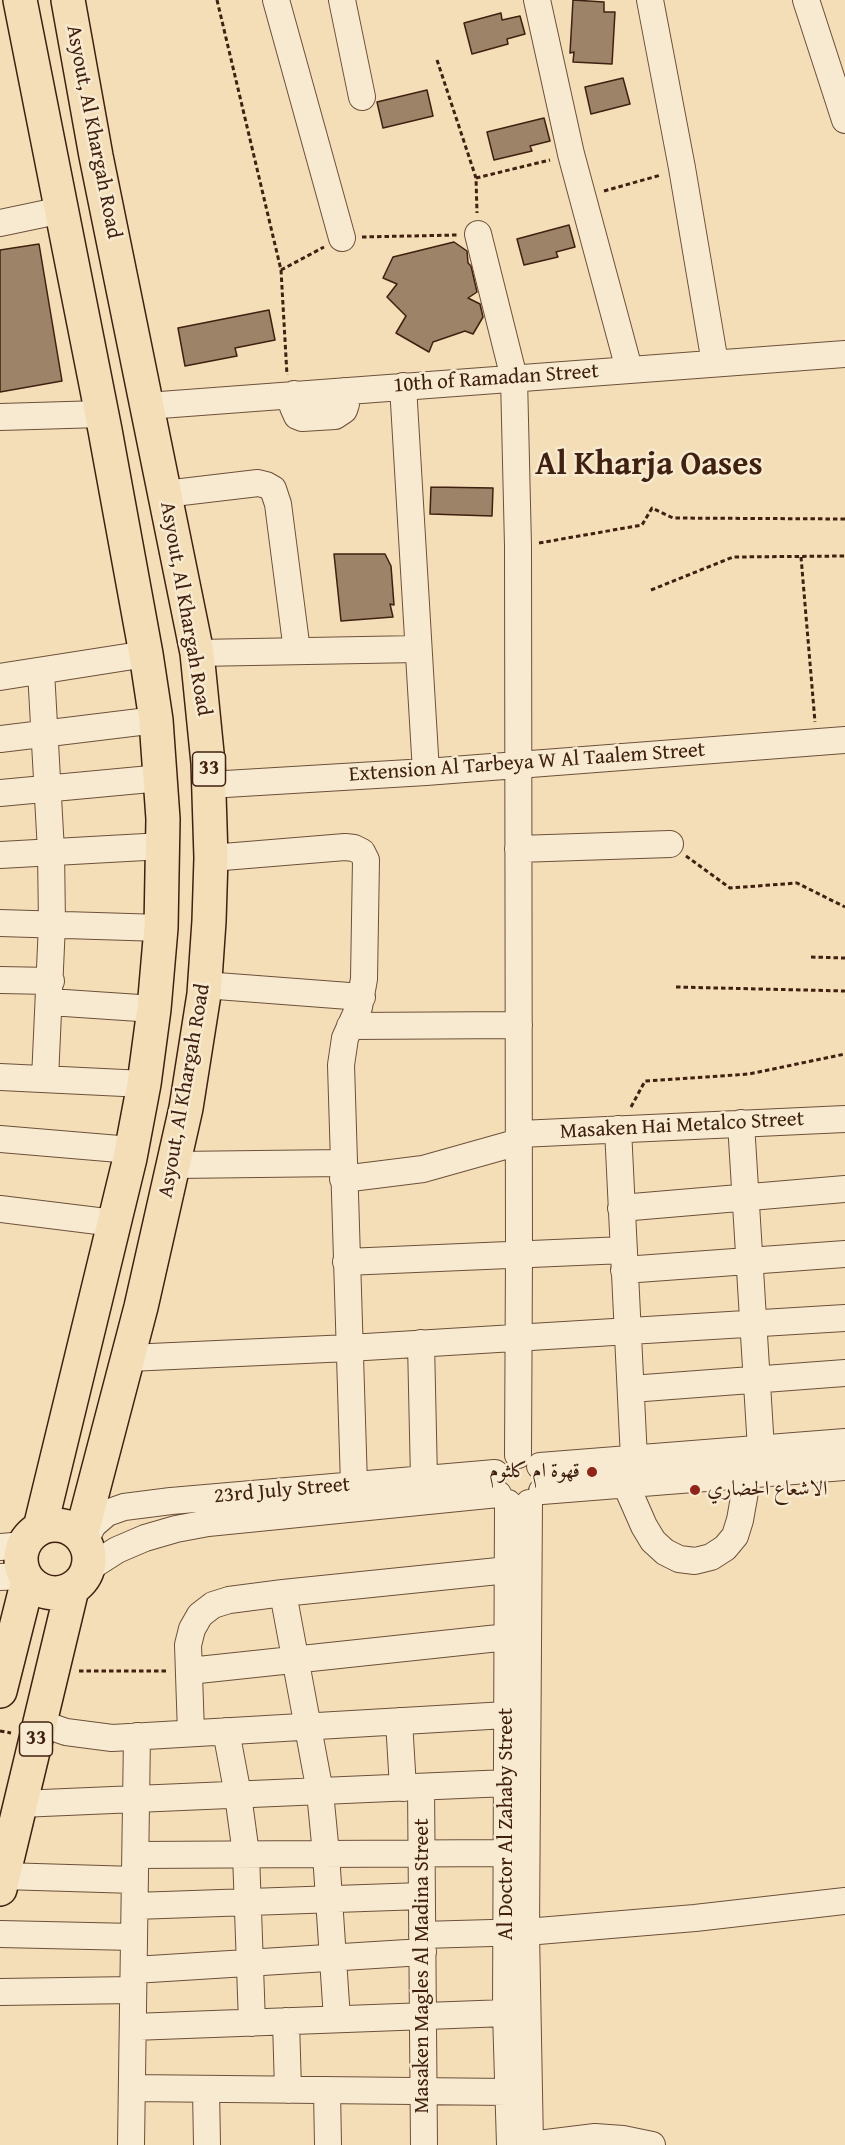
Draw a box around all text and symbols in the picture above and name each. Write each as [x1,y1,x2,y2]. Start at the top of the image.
street label: Asyout, Al Khargah Road [60,23,126,241]
street label: 10th of Ramadan Street [392,359,600,399]
district label: Al Kharja Oases [535,446,763,486]
street label: Asyout, Al Khargah Road [154,500,216,718]
street label: Extension Al Tarbeya W Al Taalem Street [348,738,706,788]
road number: 33 [192,752,226,786]
street label: Asyout, Al Khargah Road [154,982,216,1200]
street label: Masaken Hai Metalco Street [559,1107,805,1145]
place label: قهوة ام كلثوم [489,1459,580,1485]
marker: قهوة ام كلثوم [585,1465,599,1479]
street label: 23rd July Street [213,1472,351,1510]
place label: الاشعاع الحضاري [707,1477,828,1503]
marker: الاشعاع الحضاري [688,1483,702,1497]
street label: Al Doctor Al Zahaby Street [494,1708,520,1940]
road number: 33 [20,1722,52,1756]
street label: Masaken Magles Al Madina Street [410,1818,436,2114]

